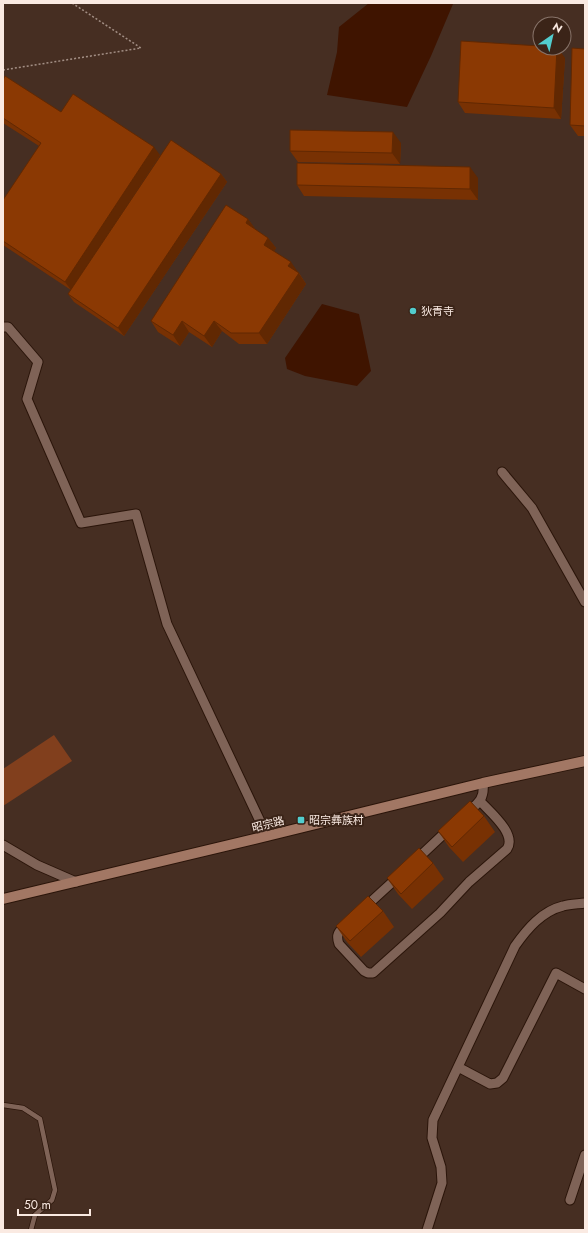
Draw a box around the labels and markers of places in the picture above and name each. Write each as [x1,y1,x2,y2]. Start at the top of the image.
place label: 狄青寺 [421,303,454,319]
marker: 狄青寺 [408,306,418,316]
place label: 昭宗彝族村 [309,812,364,828]
marker: 昭宗彝族村 [296,815,306,825]

